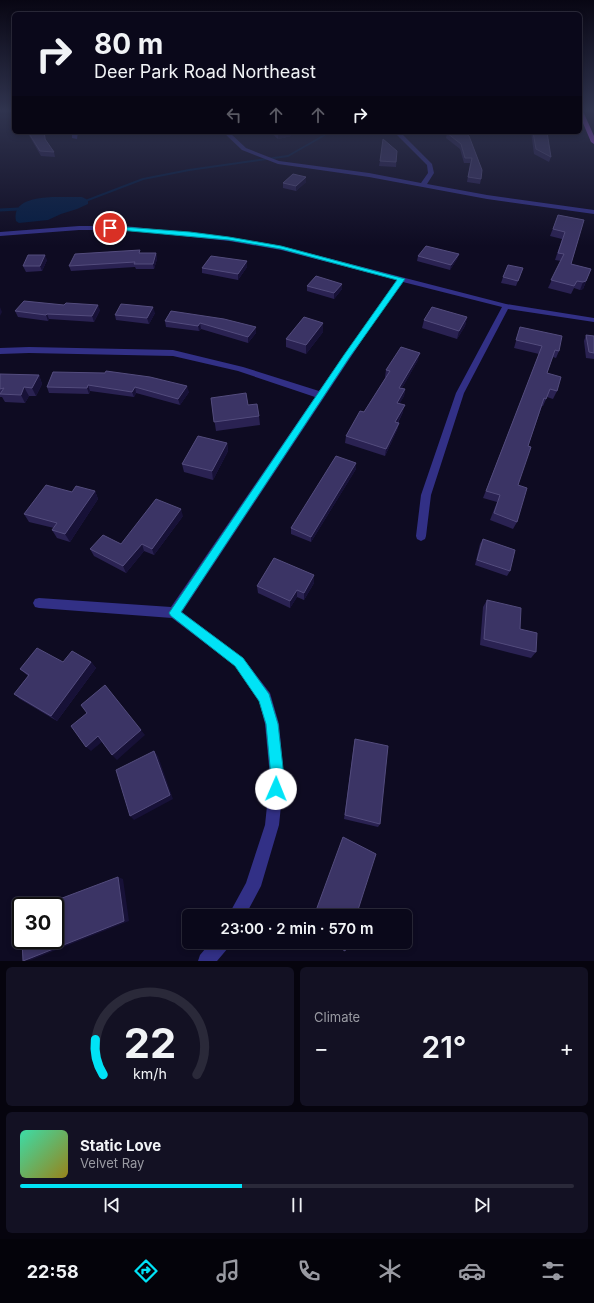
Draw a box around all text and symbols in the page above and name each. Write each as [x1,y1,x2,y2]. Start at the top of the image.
text: 80 m [94,27,163,61]
icon: right [28,28,80,80]
text: Deer Park Road Northeast [94,61,316,82]
icon: left [223,104,245,126]
icon: ahead [265,104,287,126]
icon: ahead [307,104,329,126]
icon: right [349,104,371,126]
pin [93,211,127,245]
icon: arrive [99,217,121,239]
position arrow [255,768,297,810]
speed limit sign: 30 [12,897,64,949]
text: 23:00 · 2 min · 570 m [221,919,373,938]
text: Climate [314,1009,360,1025]
text: 22 [124,1017,176,1067]
text: 21° [421,1029,467,1065]
text: − [314,1035,329,1061]
text: + [559,1035,574,1061]
text: km/h [133,1064,167,1081]
text: Static Love [80,1136,161,1155]
text: Velvet Ray [80,1155,144,1171]
icon: previous [101,1194,123,1216]
icon: pause [286,1194,308,1216]
icon: next [471,1194,493,1216]
icon: directions [132,1257,160,1285]
icon: music [214,1257,242,1285]
icon: phone [295,1257,323,1285]
icon: climate [376,1257,404,1285]
icon: car [458,1257,486,1285]
icon: filters [539,1257,567,1285]
text: 22:58 [27,1261,79,1282]

